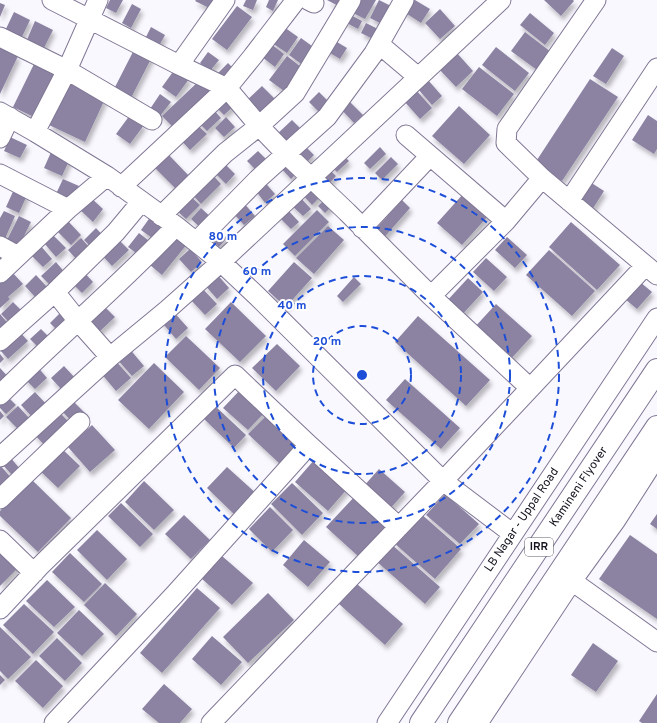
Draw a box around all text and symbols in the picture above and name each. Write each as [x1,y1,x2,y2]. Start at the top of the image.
text: 80 m [209,229,237,245]
text: 60 m [243,264,271,280]
text: 40 m [277,298,307,314]
text: 20 m [313,334,341,350]
centre of rings [355,368,369,382]
street label: Kamineni Flyover [546,443,612,530]
street label: LB Nagar - Uppal Road [481,465,563,575]
road number: IRR [525,538,553,556]

